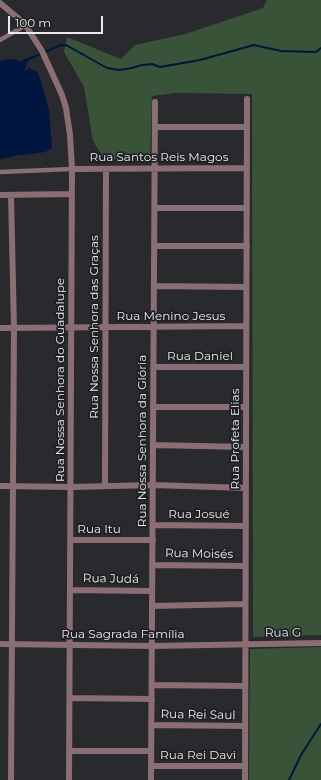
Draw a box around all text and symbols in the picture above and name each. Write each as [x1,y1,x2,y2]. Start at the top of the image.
scale bar [10,8,105,34]
text: 100 m [15,15,51,30]
street label: Rua Santos Reis Magos [90,150,228,164]
street label: Rua Nossa Senhora das Graças [87,235,101,419]
street label: Rua Nossa Senhora do Guadalupe [53,278,67,482]
street label: Rua Menino Jesus [117,309,225,323]
street label: Rua Daniel [167,349,233,363]
street label: Rua Nossa Senhora da Glória [135,355,149,527]
street label: Rua Profeta Elias [228,389,242,489]
street label: Rua Josué [168,507,230,521]
street label: Rua Itu [77,522,121,536]
street label: Rua Moisés [165,546,233,562]
street label: Rua Judá [83,571,139,587]
street label: Rua G [265,625,301,641]
street label: Rua Sagrada Família [61,627,185,641]
street label: Rua Rei Saul [160,707,236,723]
street label: Rua Rei Davi [160,748,236,762]

